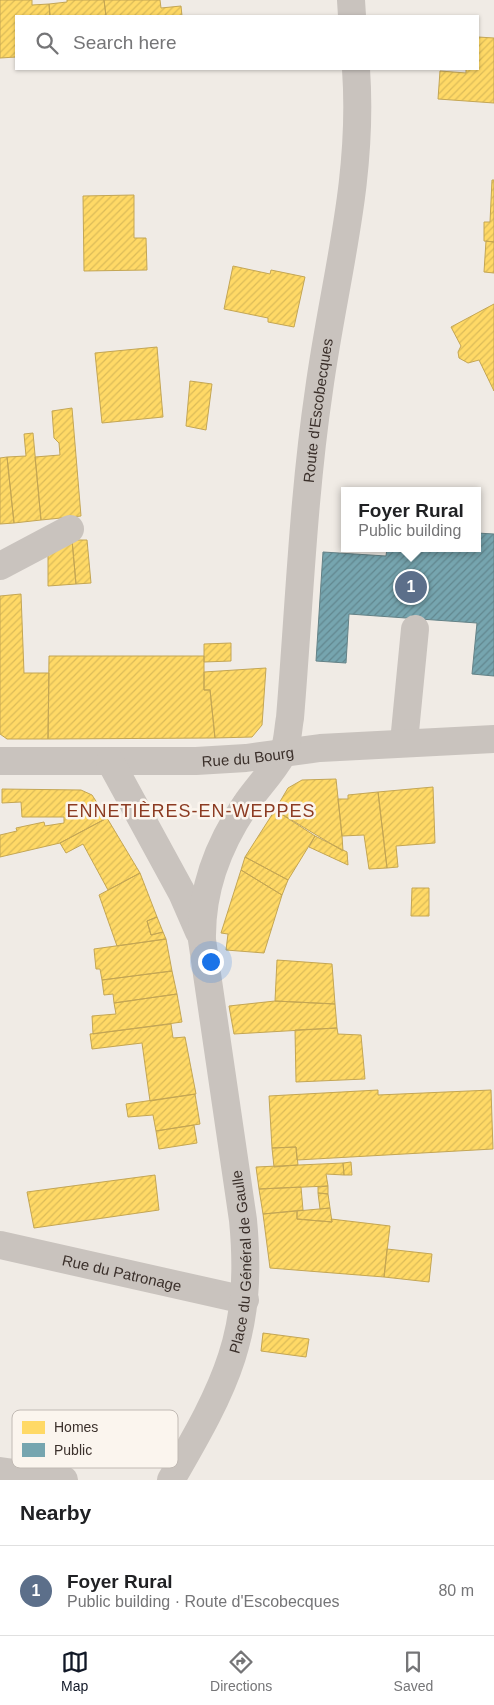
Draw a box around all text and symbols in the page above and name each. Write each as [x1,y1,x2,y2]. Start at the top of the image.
search box [15,15,479,70]
icon: search [33,29,61,57]
text: Search here [73,32,177,53]
street label: Route d'Escobecques [299,337,335,483]
popup [341,487,481,552]
text: Foyer Rural [358,500,464,521]
text: Public building [358,522,461,539]
pin: 1 [395,568,427,606]
street label: Rue du Bourg [201,743,295,769]
district label: ENNETIÈRES-EN-WEPPES [66,801,316,821]
your location [198,949,224,975]
street label: Place du Général de Gaulle [225,1169,254,1355]
street label: Rue du Patronage [61,1251,183,1294]
legend [12,1410,178,1468]
text: Homes [54,1419,98,1435]
text: Public [54,1442,92,1458]
text: Nearby [20,1501,91,1524]
text: Foyer Rural [67,1571,173,1592]
text: 1 [32,1582,40,1599]
text: 80 m [438,1582,474,1599]
text: Public building · Route d'Escobecques [67,1593,340,1610]
tab: Map [61,1648,89,1694]
tab: Directions [210,1648,272,1694]
tab: Saved [394,1648,433,1694]

